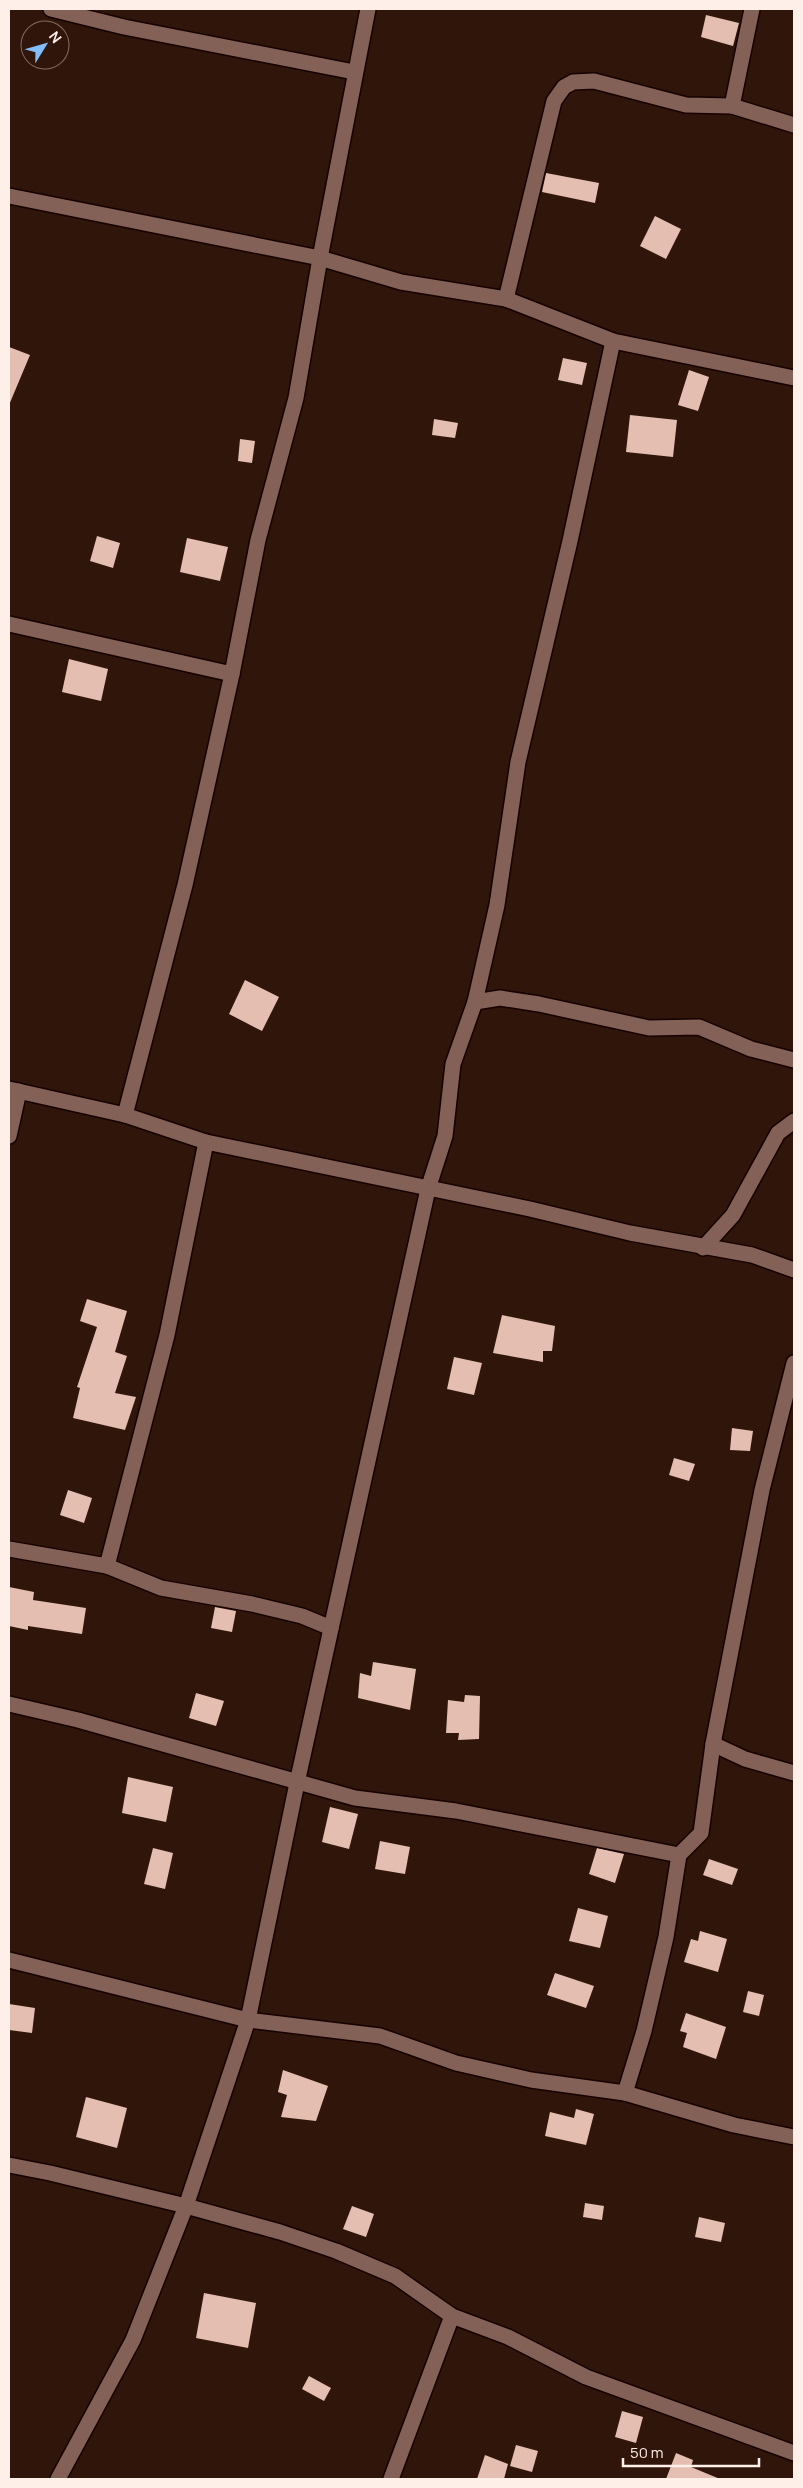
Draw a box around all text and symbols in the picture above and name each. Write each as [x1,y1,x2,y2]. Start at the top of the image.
north arrow [20,20,70,70]
text: N [45,27,66,47]
scale bar [623,2436,759,2468]
text: 50 m [630,2442,664,2463]

